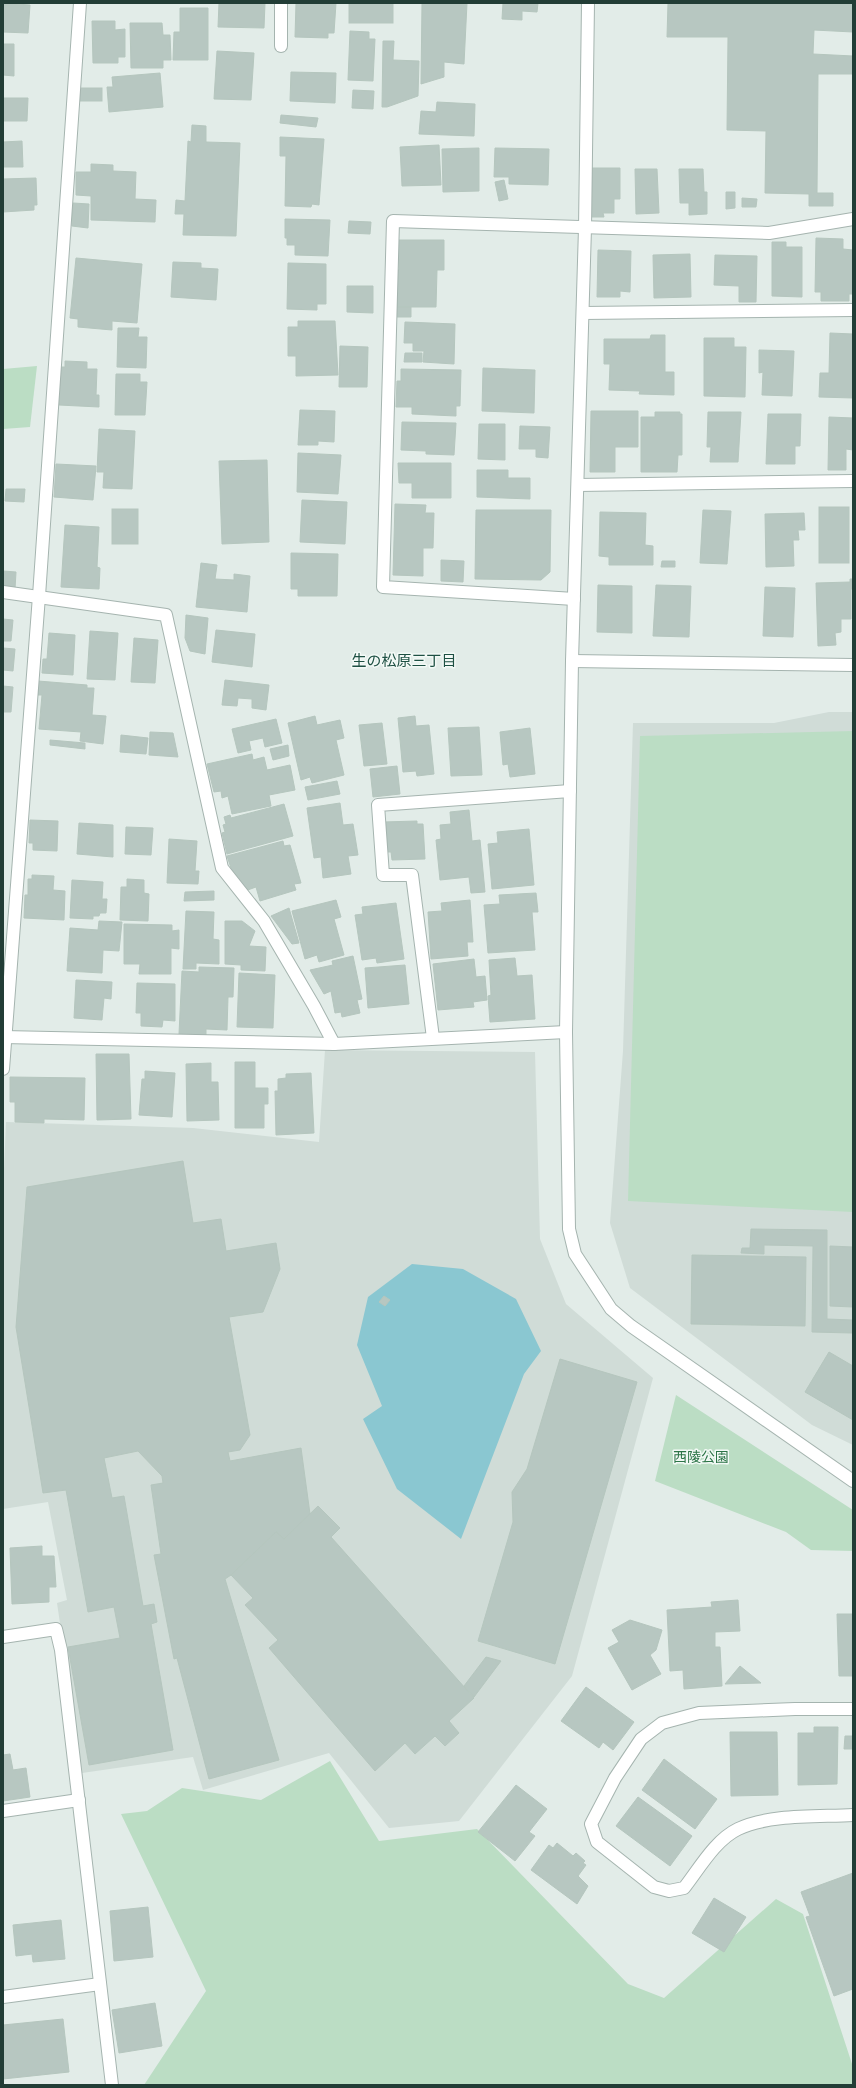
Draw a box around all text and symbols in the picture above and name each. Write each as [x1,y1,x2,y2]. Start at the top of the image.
district label: 生の松原三丁目 [351,649,457,672]
park label: 西陵公園 [673,1446,729,1467]

